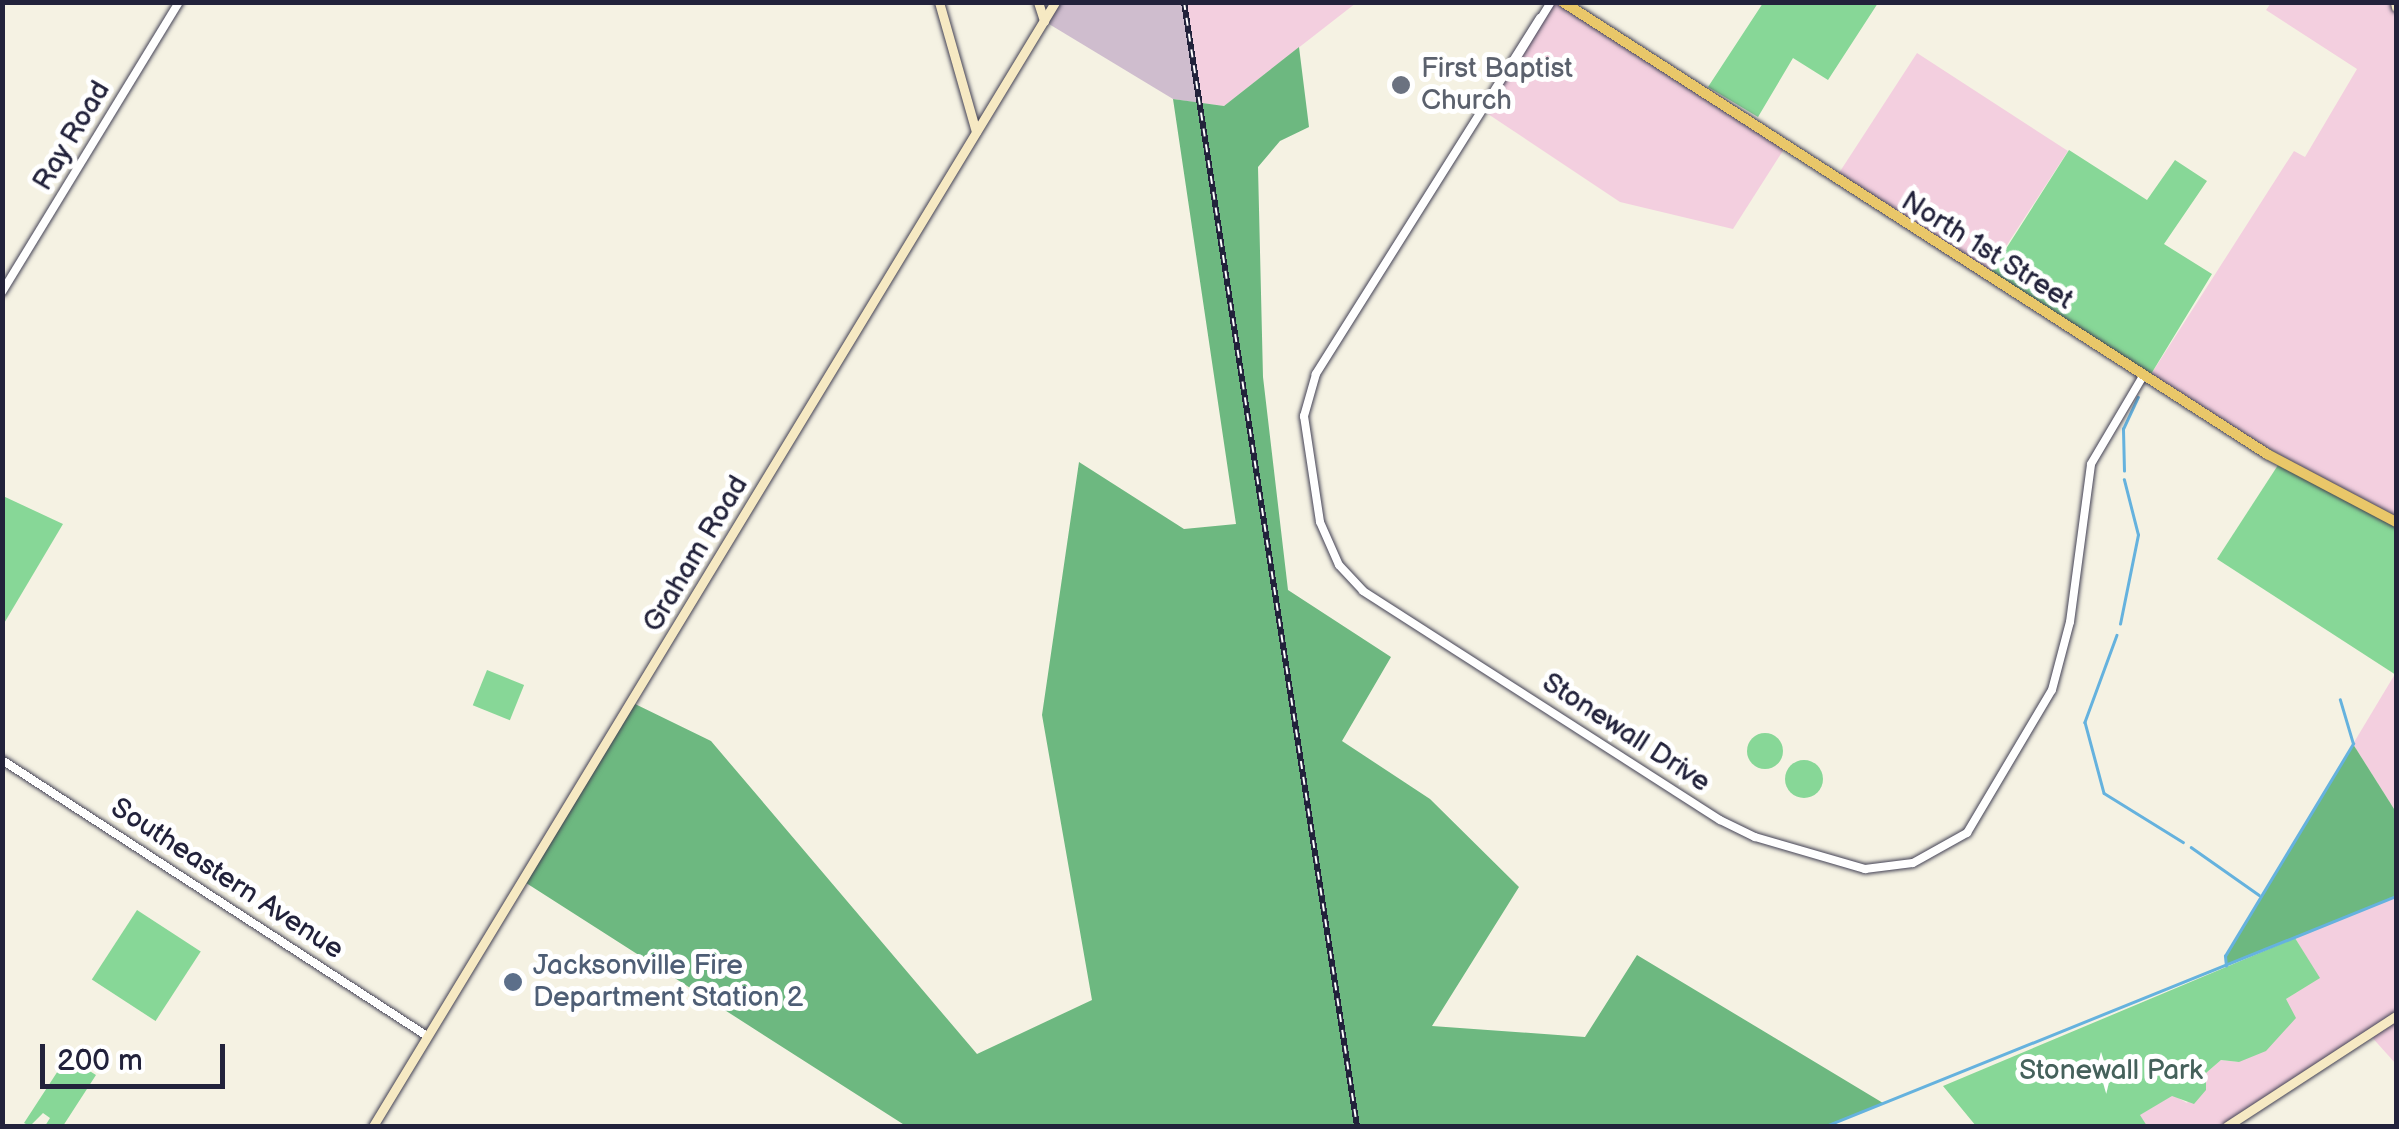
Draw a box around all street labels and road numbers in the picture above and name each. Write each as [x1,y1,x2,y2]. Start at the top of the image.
street label: Ray Road [26,74,118,198]
street label: North 1st Street [1895,185,2079,317]
street label: Graham Road [636,470,756,638]
street label: Stonewall Drive [1536,666,1716,800]
street label: Southeastern Avenue [104,791,350,967]

